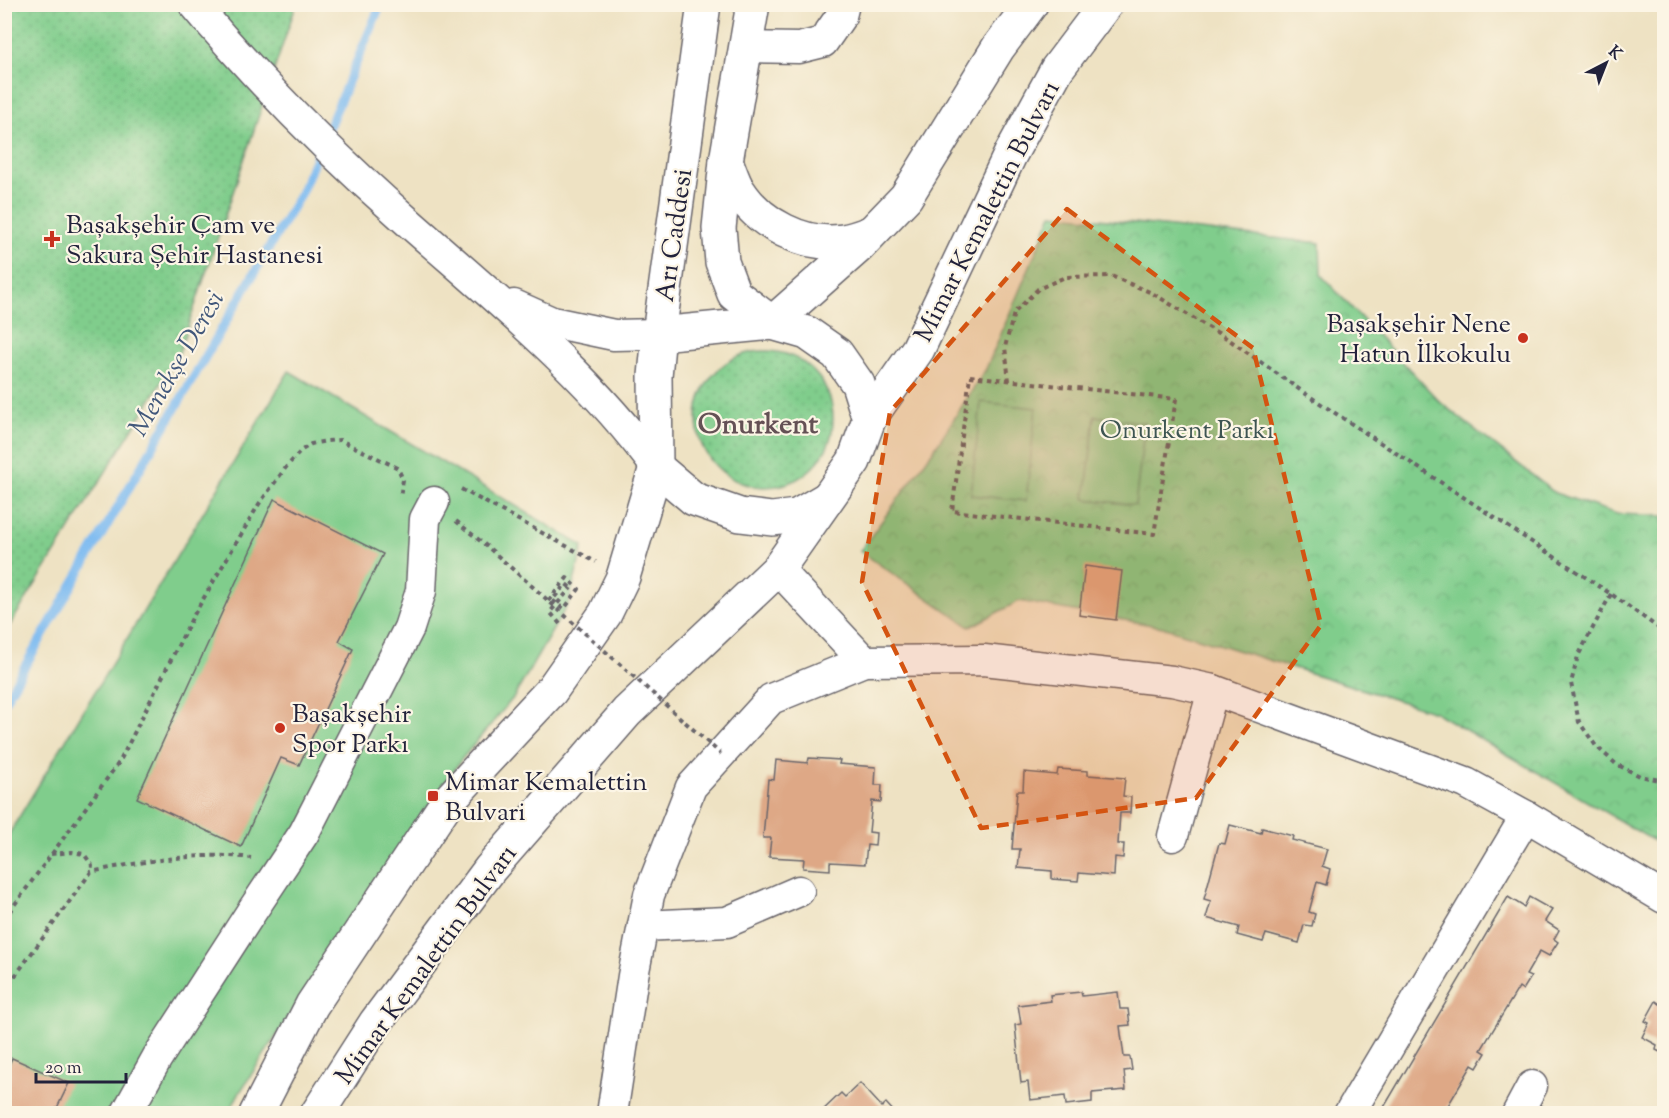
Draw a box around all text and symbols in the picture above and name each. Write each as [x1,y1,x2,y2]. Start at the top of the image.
north arrow [1576,33,1636,93]
text: K [1602,41,1627,66]
street label: Mimar Kemalettin Bulvarı [906,75,1070,349]
street label: Arı Caddesi [648,166,703,304]
place label: Başakşehir Çam ve Sakura Şehir Hastanesi [66,208,323,275]
marker: Başakşehir Çam ve Sakura Şehir Hastanesi [43,230,61,248]
water label: Menekşe Deresi [121,284,236,444]
place label: Başakşehir Nene Hatun İlkokulu [1327,307,1511,374]
marker: Başakşehir Nene Hatun İlkokulu [1516,331,1530,345]
district label: Onurkent [698,406,819,446]
park label: Onurkent Parkı [1100,413,1274,450]
place label: Başakşehir Spor Parkı [292,697,411,764]
marker: Başakşehir Spor Parkı [273,721,287,735]
place label: Mimar Kemalettin Bulvari [445,765,648,832]
marker: Mimar Kemalettin Bulvari [426,789,440,803]
street label: Mimar Kemalettin Bulvarı [327,838,527,1093]
scale bar [36,1046,126,1084]
text: 20 m [45,1056,82,1082]

